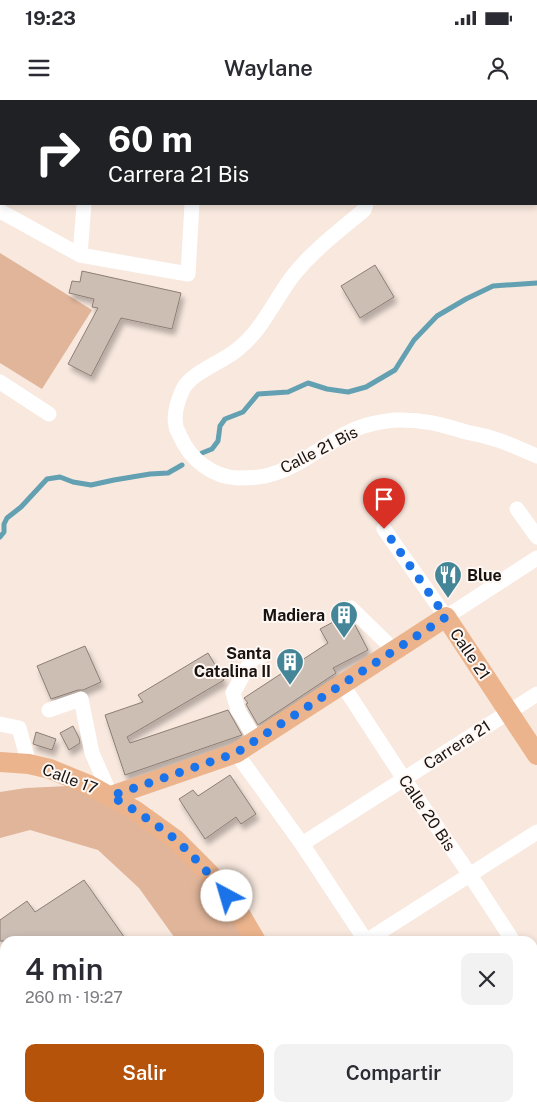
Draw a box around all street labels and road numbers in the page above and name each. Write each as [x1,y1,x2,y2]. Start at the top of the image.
street label: Calle 21 Bis [277,422,361,478]
street label: Calle 21 [446,625,494,683]
street label: Carrera 21 [420,716,494,774]
street label: Calle 17 [40,760,100,798]
street label: Calle 20 Bis [395,771,459,855]

